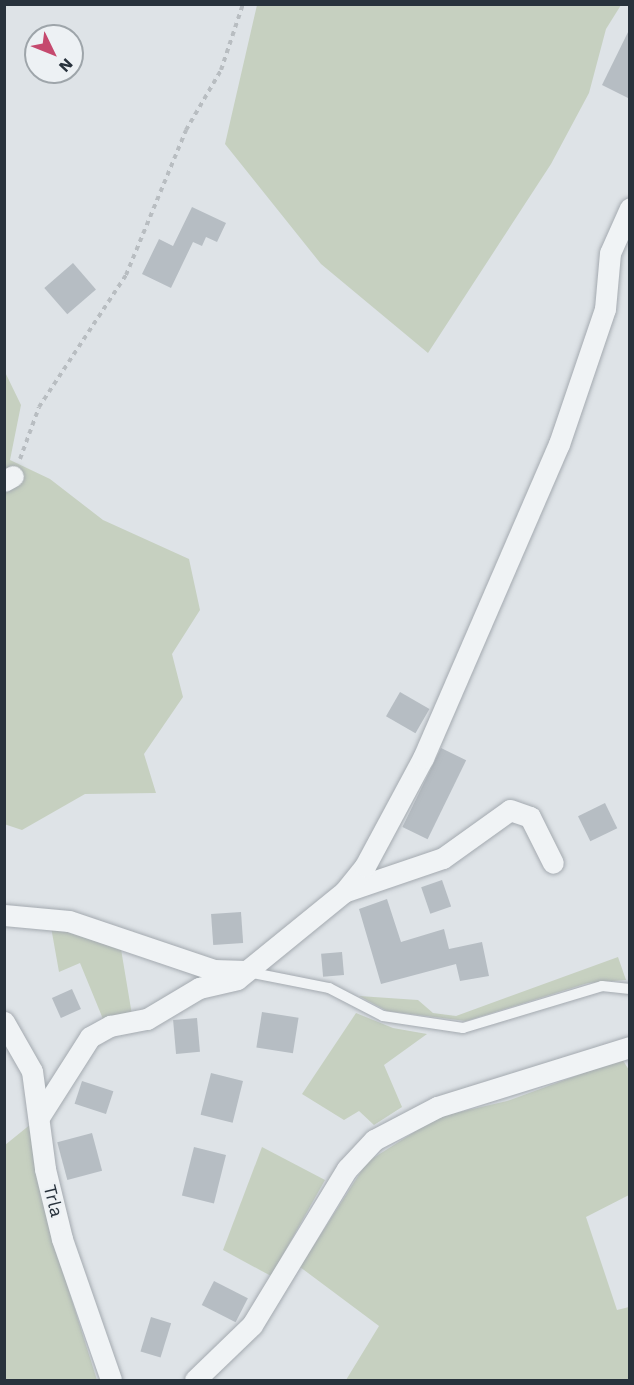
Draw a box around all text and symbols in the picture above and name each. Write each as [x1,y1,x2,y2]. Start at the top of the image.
north arrow [24,24,84,84]
text: N [55,54,77,76]
street label: Trla [39,1183,67,1219]

